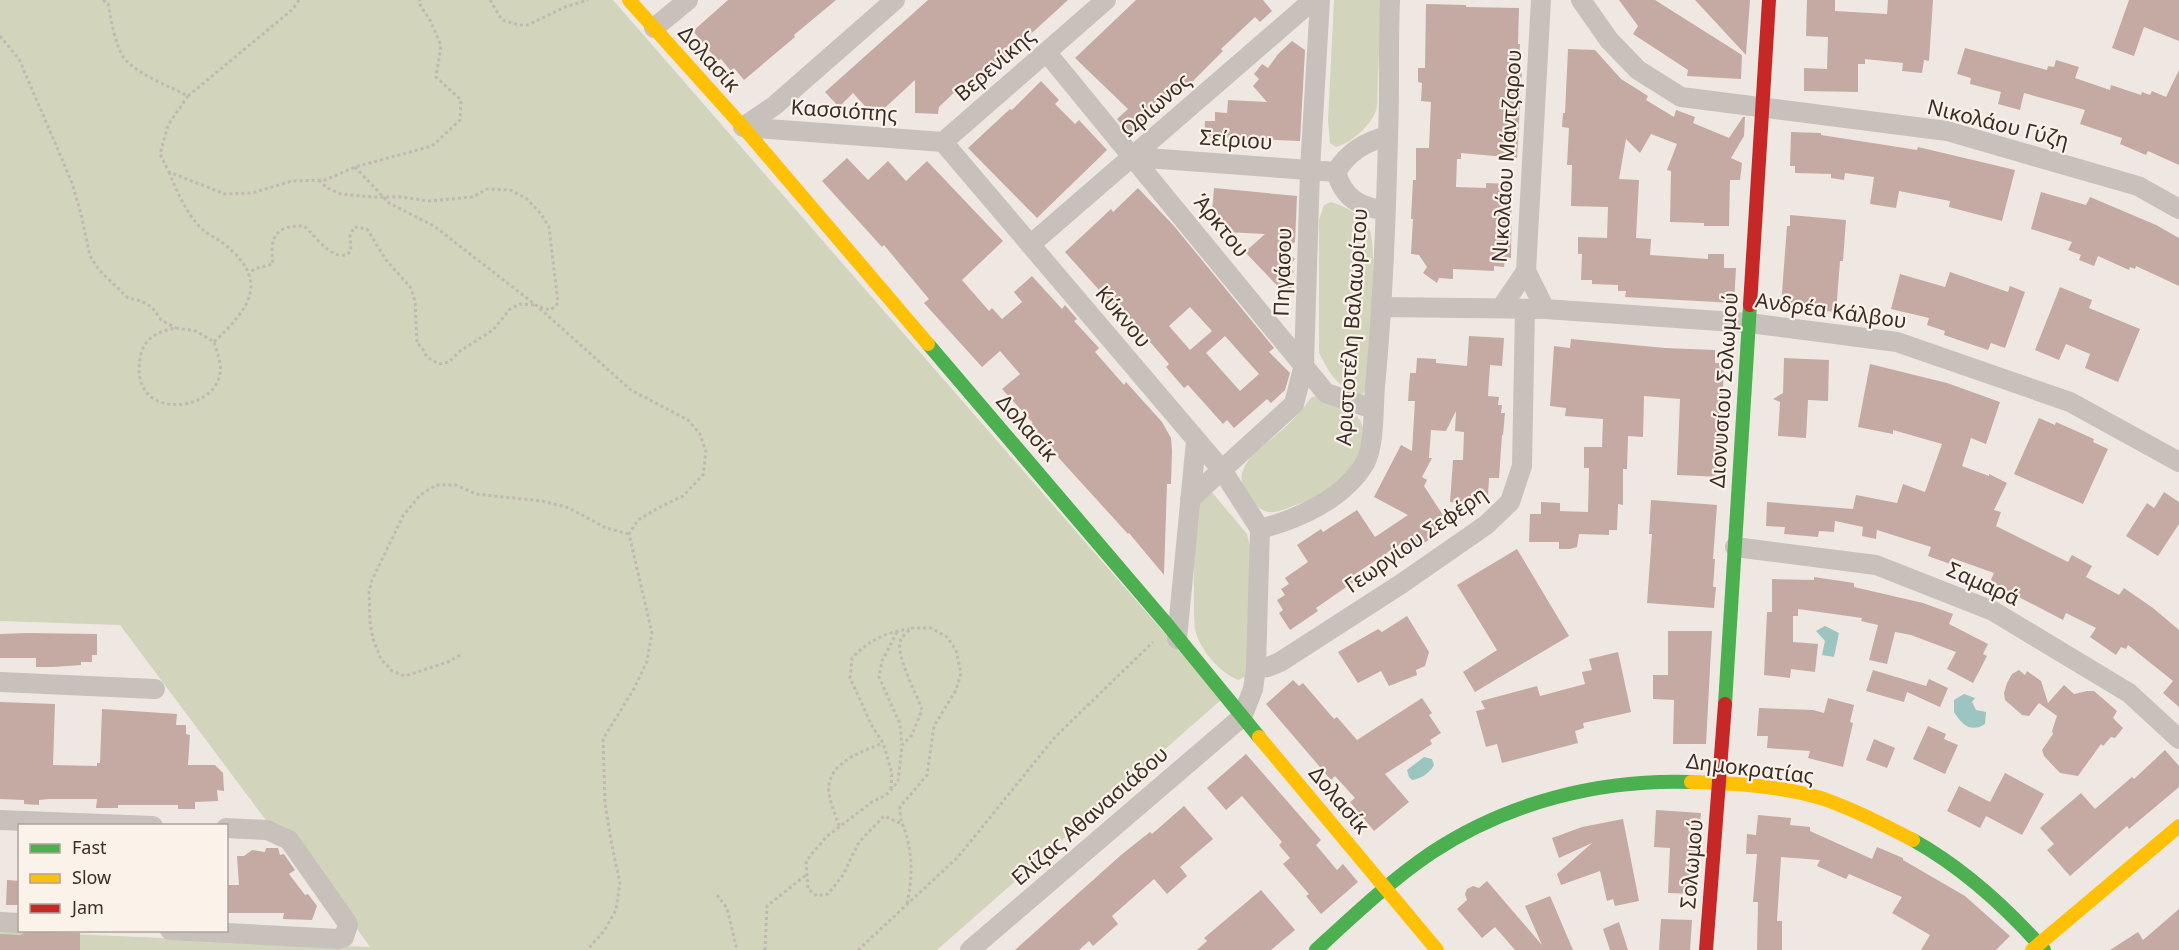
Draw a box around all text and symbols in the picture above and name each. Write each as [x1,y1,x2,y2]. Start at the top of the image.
street label: Δολασίκ [672,19,748,98]
street label: Βερενίκης [948,22,1041,107]
street label: Νικολάου Μάντζαρου [1485,48,1527,263]
street label: Ωρίωνος [1114,66,1196,142]
street label: Κασσιόπης [790,92,898,128]
street label: Νικολάου Γύζη [1924,92,2072,154]
street label: Σείριου [1199,122,1274,156]
street label: Άρκτου [1188,188,1256,263]
street label: Αριστοτέλη Βαλαωρίτου [1329,207,1373,447]
street label: Πηγάσου [1266,227,1298,317]
street label: Κύκνου [1090,280,1158,353]
street label: Ανδρέα Κάλβου [1754,286,1909,334]
street label: Διονυσίου Σολωμού [1702,291,1744,489]
street label: Δολασίκ [991,388,1065,467]
street label: Γεωργίου Σεφέρη [1339,480,1492,599]
street label: Σαμαρά [1943,555,2024,611]
street label: Ελίζας Αθανασιάδου [1005,739,1174,891]
street label: Δημοκρατίας [1685,746,1816,790]
street label: Δολασίκ [1303,760,1377,840]
street label: Σολωμού [1673,818,1709,910]
legend [18,824,228,932]
text: Fast [72,835,107,859]
text: Slow [72,865,111,889]
text: Jam [70,895,104,919]

